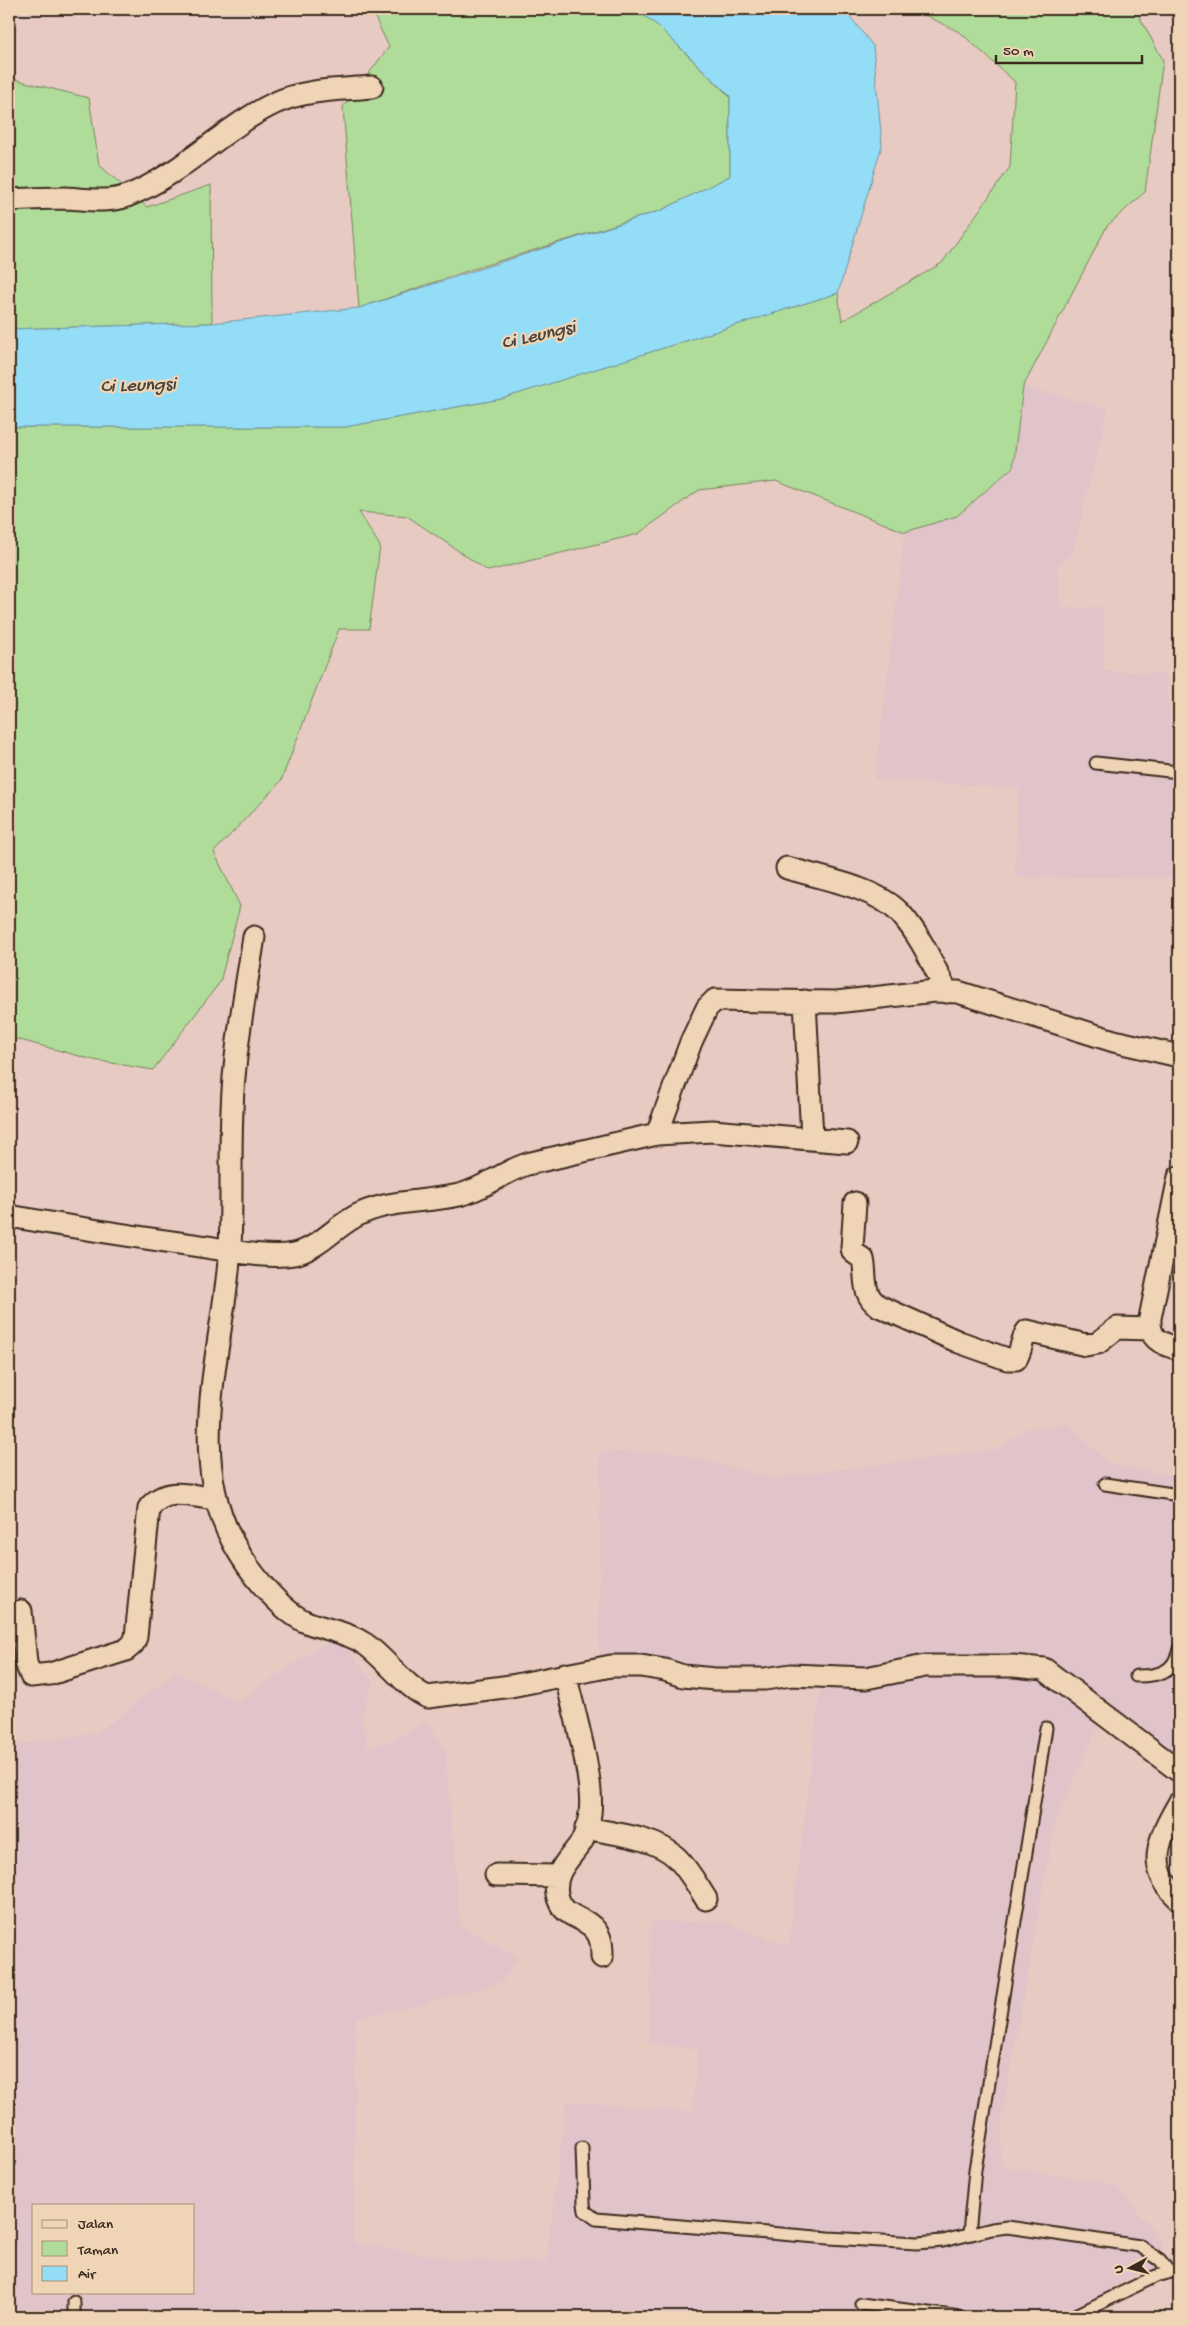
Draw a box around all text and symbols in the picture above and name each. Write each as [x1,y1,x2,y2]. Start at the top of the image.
scale bar [996,32,1142,64]
text: 50 m [1003,43,1034,61]
water label: Ci Leungsi [499,316,580,356]
water label: Ci Leungsi [100,374,178,399]
legend [32,2204,195,2294]
text: Jalan [78,2216,113,2234]
text: Taman [77,2242,118,2260]
north arrow [1106,2244,1156,2294]
text: U [1111,2264,1129,2274]
text: Air [78,2266,97,2284]

